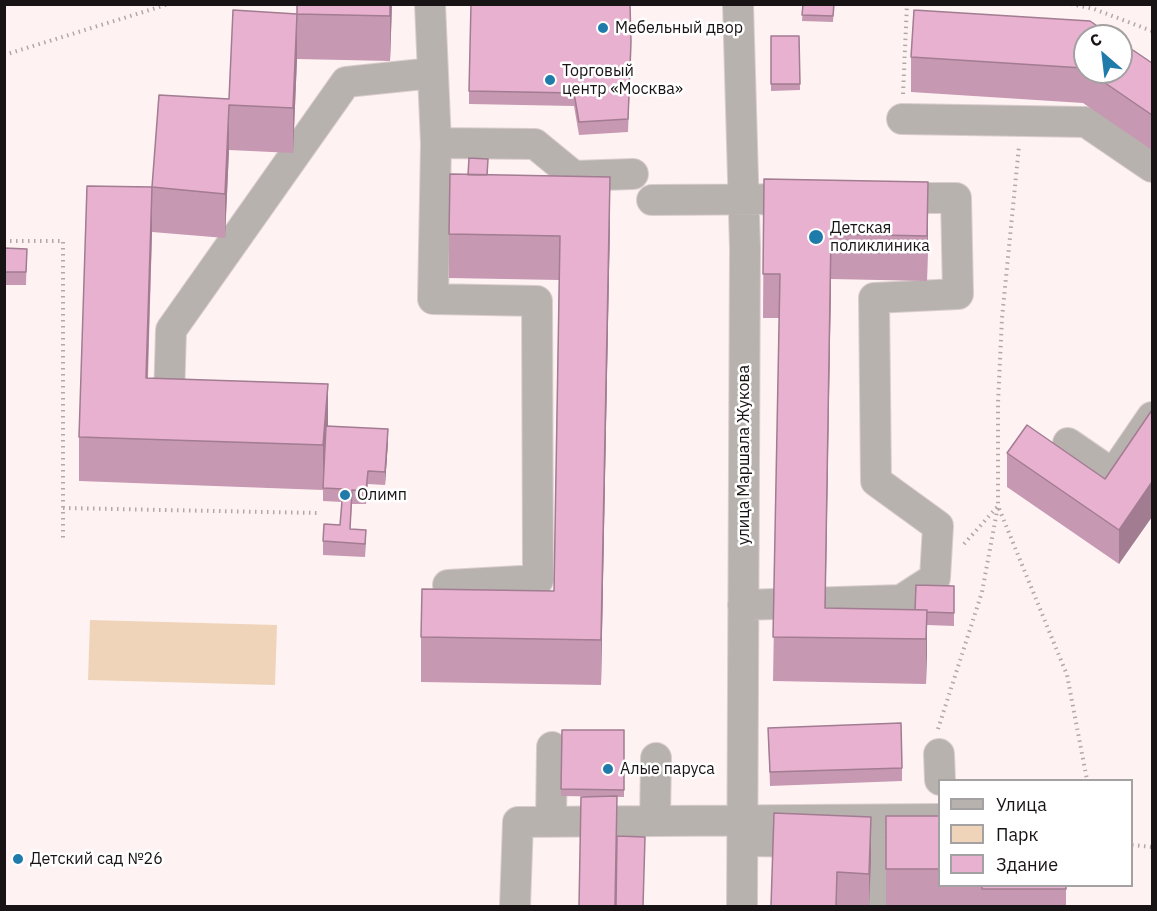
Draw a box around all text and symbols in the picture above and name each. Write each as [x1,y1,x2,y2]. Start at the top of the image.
place label: Мебельный двор [615,18,743,38]
marker: Мебельный двор [596,21,610,35]
north arrow [1073,24,1133,84]
text: С [1086,29,1105,51]
place label: Торговый центр «Москва» [562,61,683,99]
marker: Торговый центр «Москва» [543,73,557,87]
place label: Детская поликлиника [830,218,930,256]
marker: Детская поликлиника [807,228,825,246]
street label: улица Маршала Жукова [734,365,754,545]
place label: Олимп [357,485,407,505]
marker: Олимп [338,488,352,502]
place label: Алые паруса [620,759,715,779]
marker: Алые паруса [601,762,615,776]
legend [938,779,1133,887]
text: Улица [996,793,1047,816]
text: Парк [996,823,1038,846]
place label: Детский сад №26 [30,849,163,869]
marker: Детский сад №26 [11,852,25,866]
text: Здание [996,853,1058,876]

